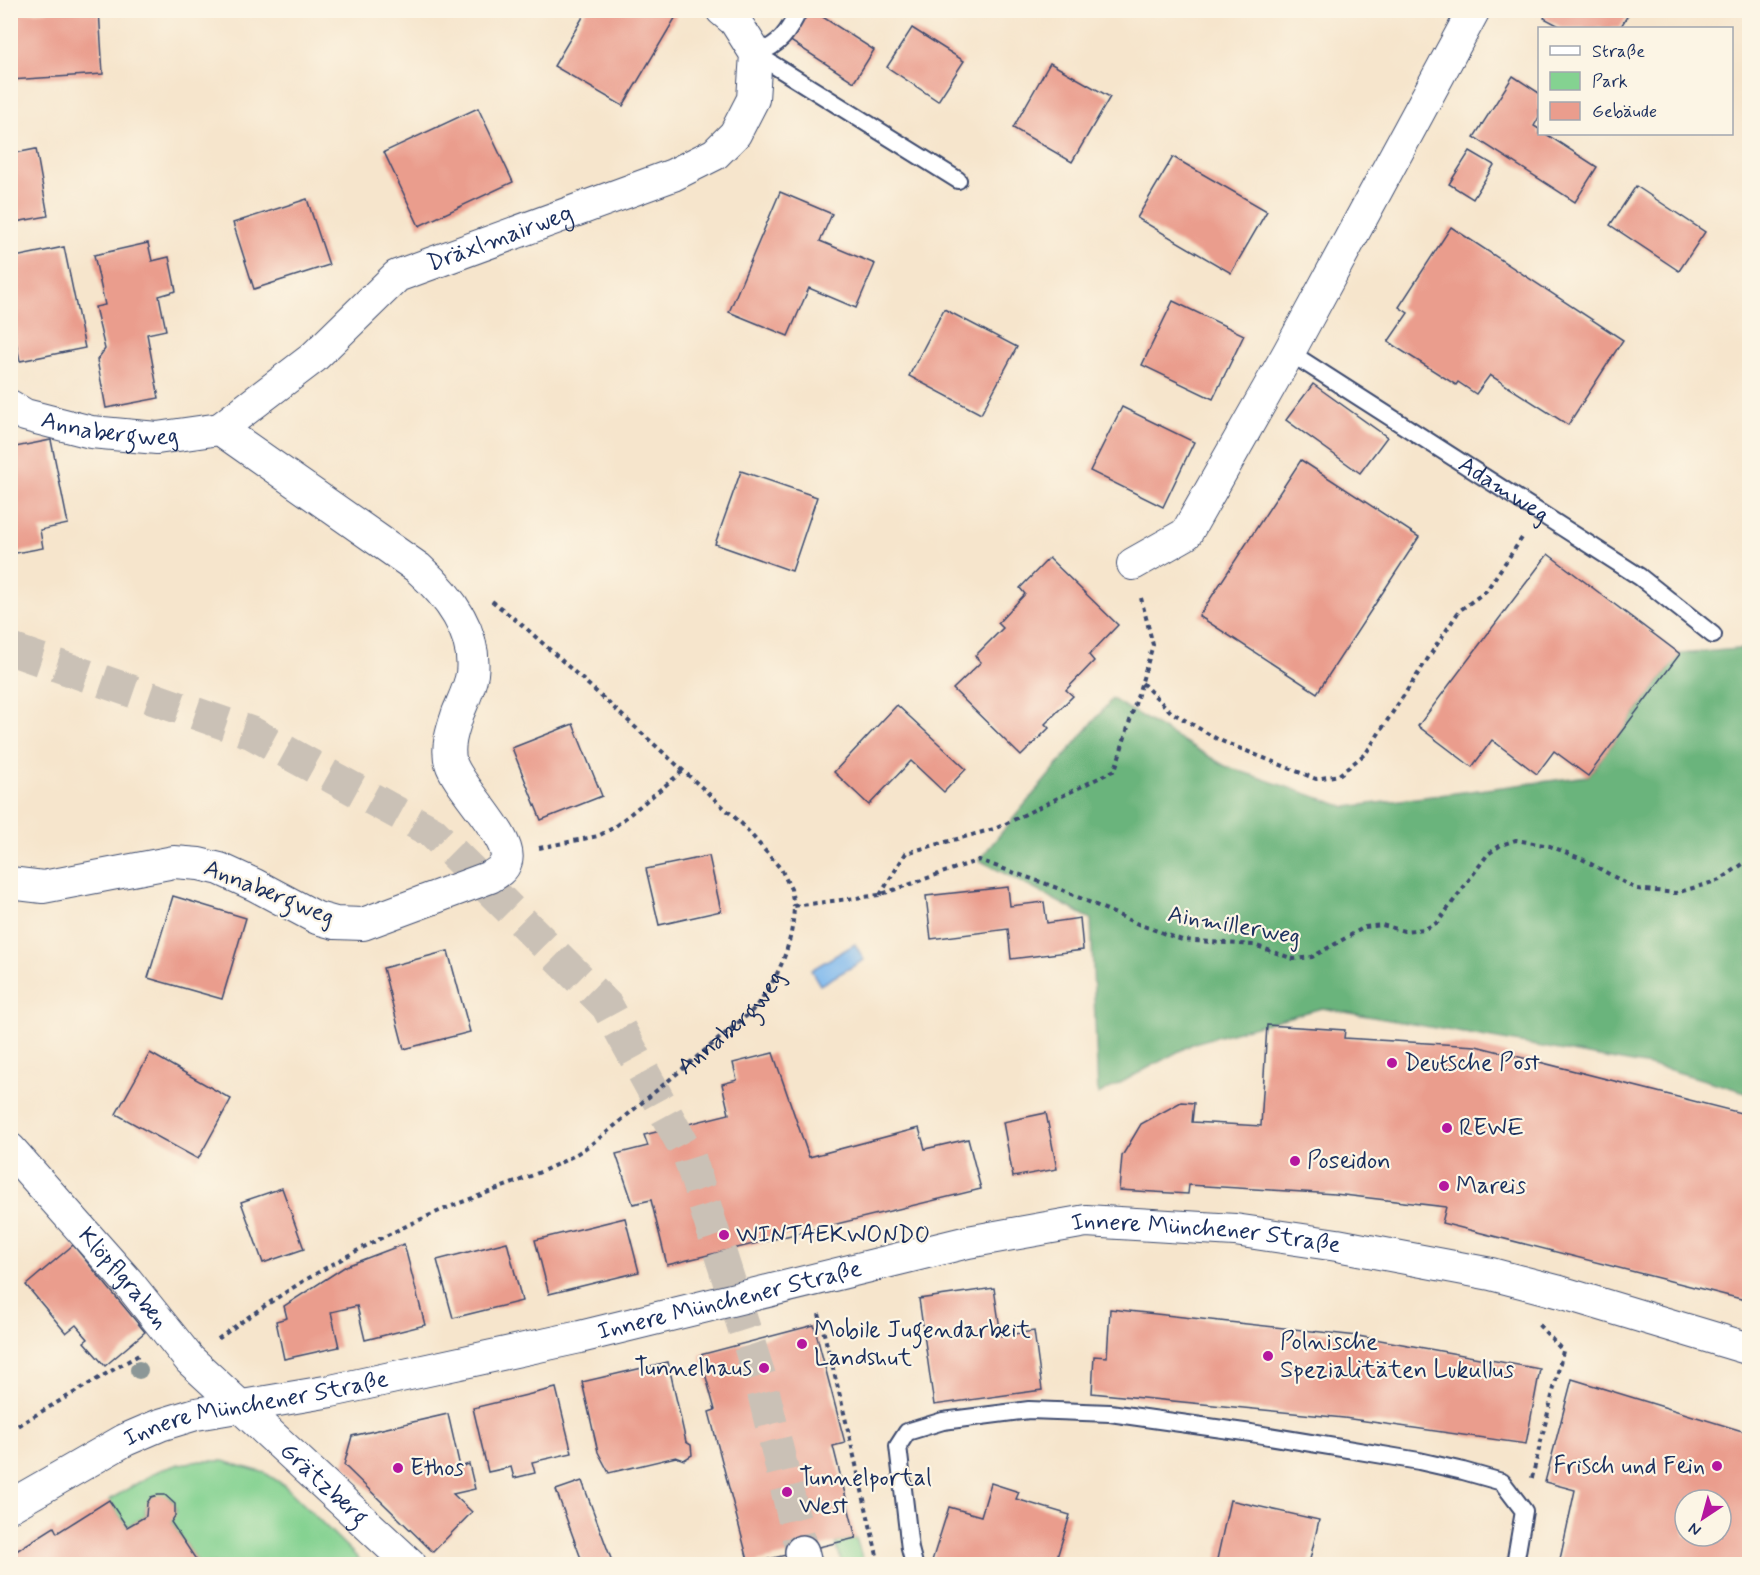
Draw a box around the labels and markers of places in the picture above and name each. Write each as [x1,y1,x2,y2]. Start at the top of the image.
place label: Deutsche Post [1404,1048,1540,1079]
marker: Deutsche Post [1385,1056,1399,1070]
place label: REWE [1459,1113,1524,1144]
marker: REWE [1440,1121,1454,1135]
place label: Poseidon [1307,1146,1391,1177]
marker: Poseidon [1288,1154,1302,1168]
place label: Mareis [1456,1171,1526,1202]
marker: Mareis [1437,1179,1451,1193]
place label: WINTAEKWONDO [736,1220,930,1251]
marker: WINTAEKWONDO [717,1228,731,1242]
place label: Mobile Jugendarbeit Landshut [814,1315,1031,1374]
place label: Polnische Spezialitäten Lukullus [1280,1327,1515,1386]
marker: Mobile Jugendarbeit Landshut [795,1337,809,1351]
marker: Polnische Spezialitäten Lukullus [1261,1349,1275,1363]
place label: Tunnelhaus [634,1353,752,1384]
marker: Tunnelhaus [757,1361,771,1375]
place label: Frisch und Fein [1554,1451,1705,1482]
place label: Ethos [410,1453,464,1484]
marker: Frisch und Fein [1710,1459,1724,1473]
marker: Ethos [391,1461,405,1475]
place label: Tunnelportal West [799,1463,932,1522]
marker: Tunnelportal West [780,1485,794,1499]

